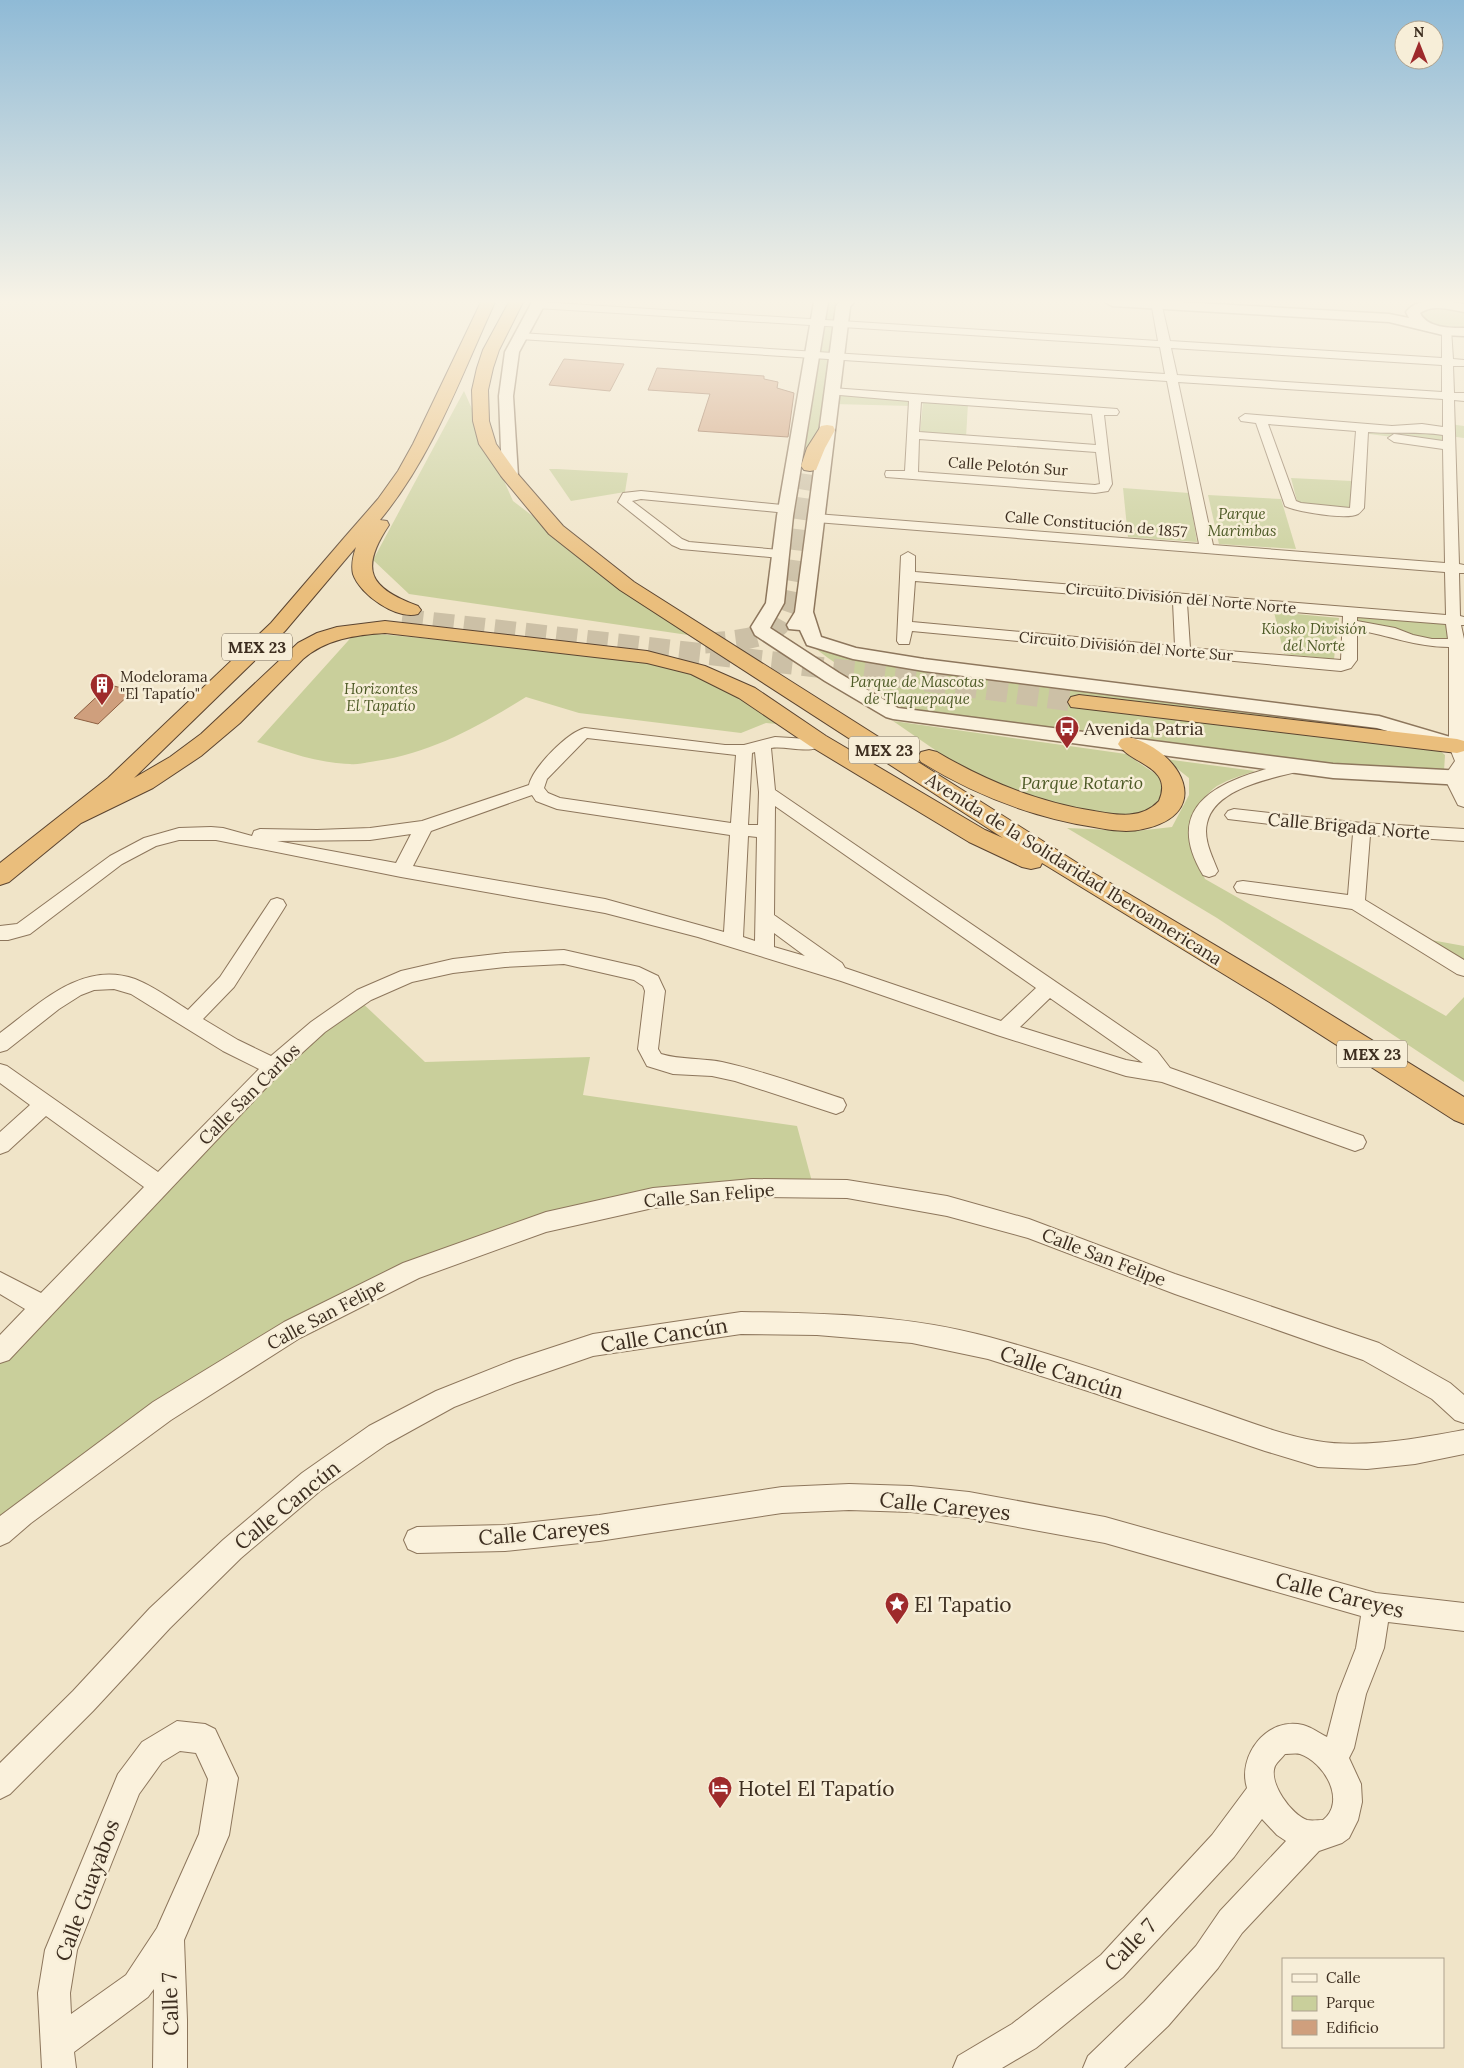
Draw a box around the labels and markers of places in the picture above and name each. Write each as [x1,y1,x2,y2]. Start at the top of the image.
place label: Modelorama "El Tapatío" [120,667,208,703]
building icon: Modelorama "El Tapatío" [89,672,115,706]
bus stop icon: Avenida Patria [1054,715,1080,749]
place label: Avenida Patria [1083,717,1203,740]
place icon: El Tapatio [884,1591,910,1625]
place label: El Tapatio [914,1591,1012,1618]
hotel icon: Hotel El Tapatío [707,1775,733,1809]
place label: Hotel El Tapatío [738,1775,895,1802]

